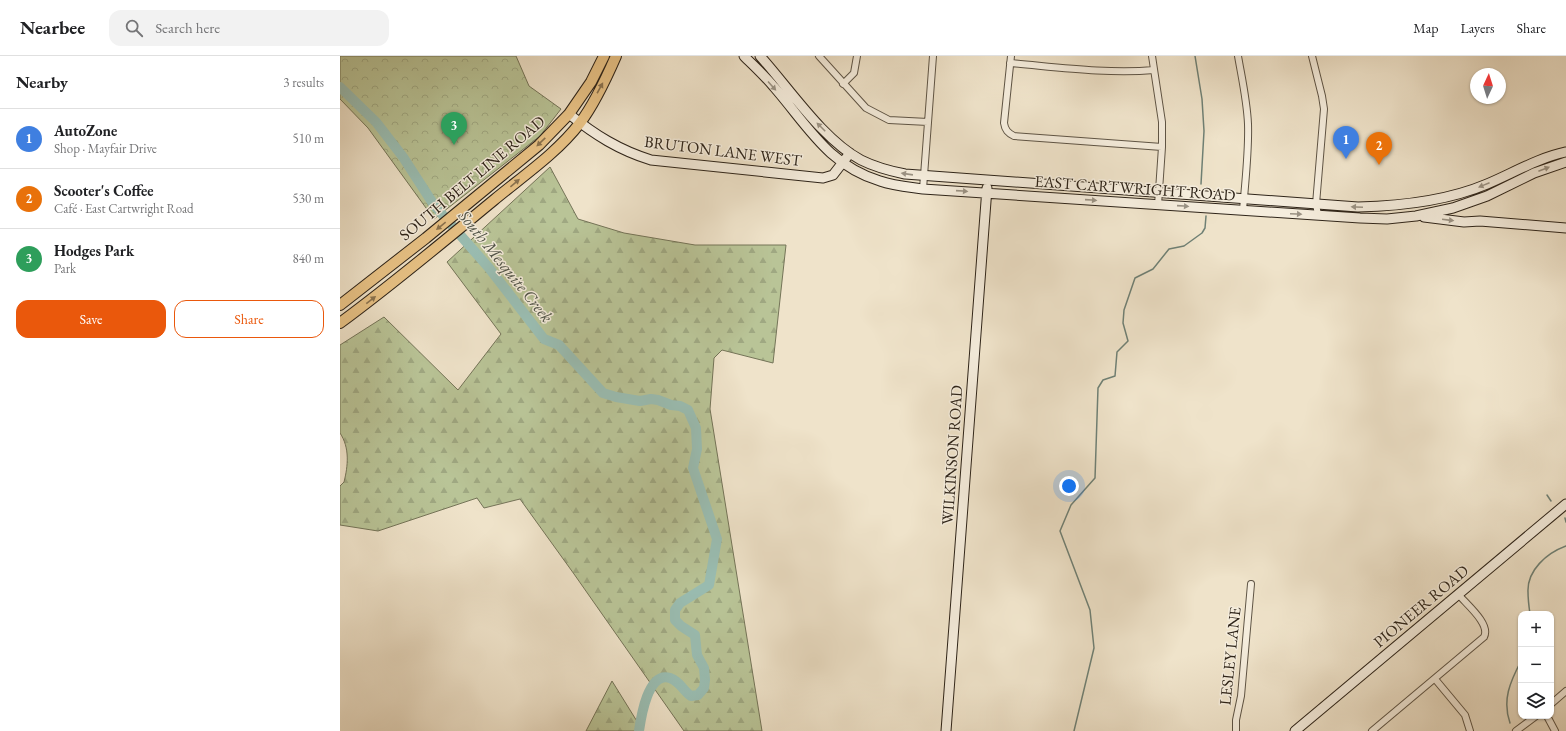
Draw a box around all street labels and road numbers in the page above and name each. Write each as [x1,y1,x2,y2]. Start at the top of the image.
street label: SOUTH BELT LINE ROAD [395,111,549,245]
street label: BRUTON LANE WEST [643,131,803,171]
street label: EAST CARTWRIGHT ROAD [1034,171,1236,205]
street label: WILKINSON ROAD [937,384,967,526]
street label: PIONEER ROAD [1369,560,1473,652]
street label: LESLEY LANE [1214,606,1246,706]

